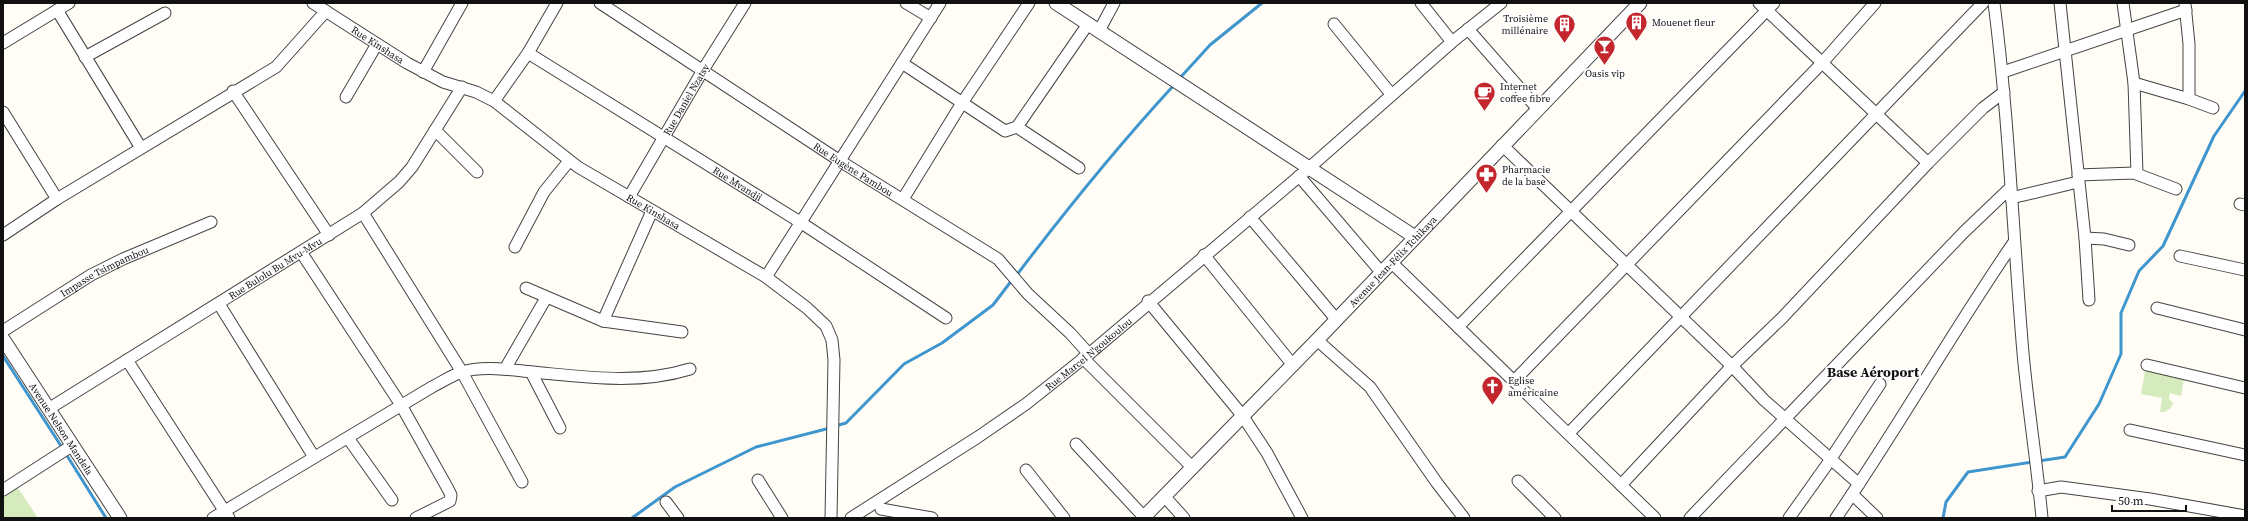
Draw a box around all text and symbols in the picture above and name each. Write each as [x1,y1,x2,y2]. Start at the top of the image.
building icon: Mouenet fleur [1624,9,1650,42]
building icon: Troisième millénaire [1551,11,1577,44]
place label: Troisième millénaire [1502,12,1548,37]
place label: Mouenet fleur [1652,16,1716,29]
street label: Rue Kinshasa [349,23,407,67]
bar icon: Oasis vip [1592,34,1618,67]
street label: Rue Daniel Nzatsy [660,61,713,138]
place label: Oasis vip [1585,67,1625,80]
cafe icon: Internet coffee fibre [1472,79,1498,112]
place label: Internet coffee fibre [1500,80,1550,105]
street label: Rue Eugène Pambou [811,139,896,200]
pharmacy icon: Pharmacie de la base [1473,162,1499,195]
place label: Pharmacie de la base [1502,163,1550,188]
street label: Rue Mvandji [710,164,765,204]
street label: Rue Kinshasa [624,191,683,233]
street label: Avenue Jean-Félix Tchikaya [1346,213,1440,310]
street label: Rue Bulolu Bu Mvu-Mvu [226,234,324,302]
street label: Impasse Tsimpambou [58,243,151,300]
street label: Rue Marcel N'goukoulou [1042,314,1135,393]
district label: Base Aéroport [1827,362,1920,382]
church icon: Eglise américaine [1480,373,1506,406]
place label: Eglise américaine [1508,374,1558,399]
street label: Avenue Nelson Mandela [26,380,96,478]
scale bar [2112,487,2186,513]
text: 50 m [2118,493,2144,509]

